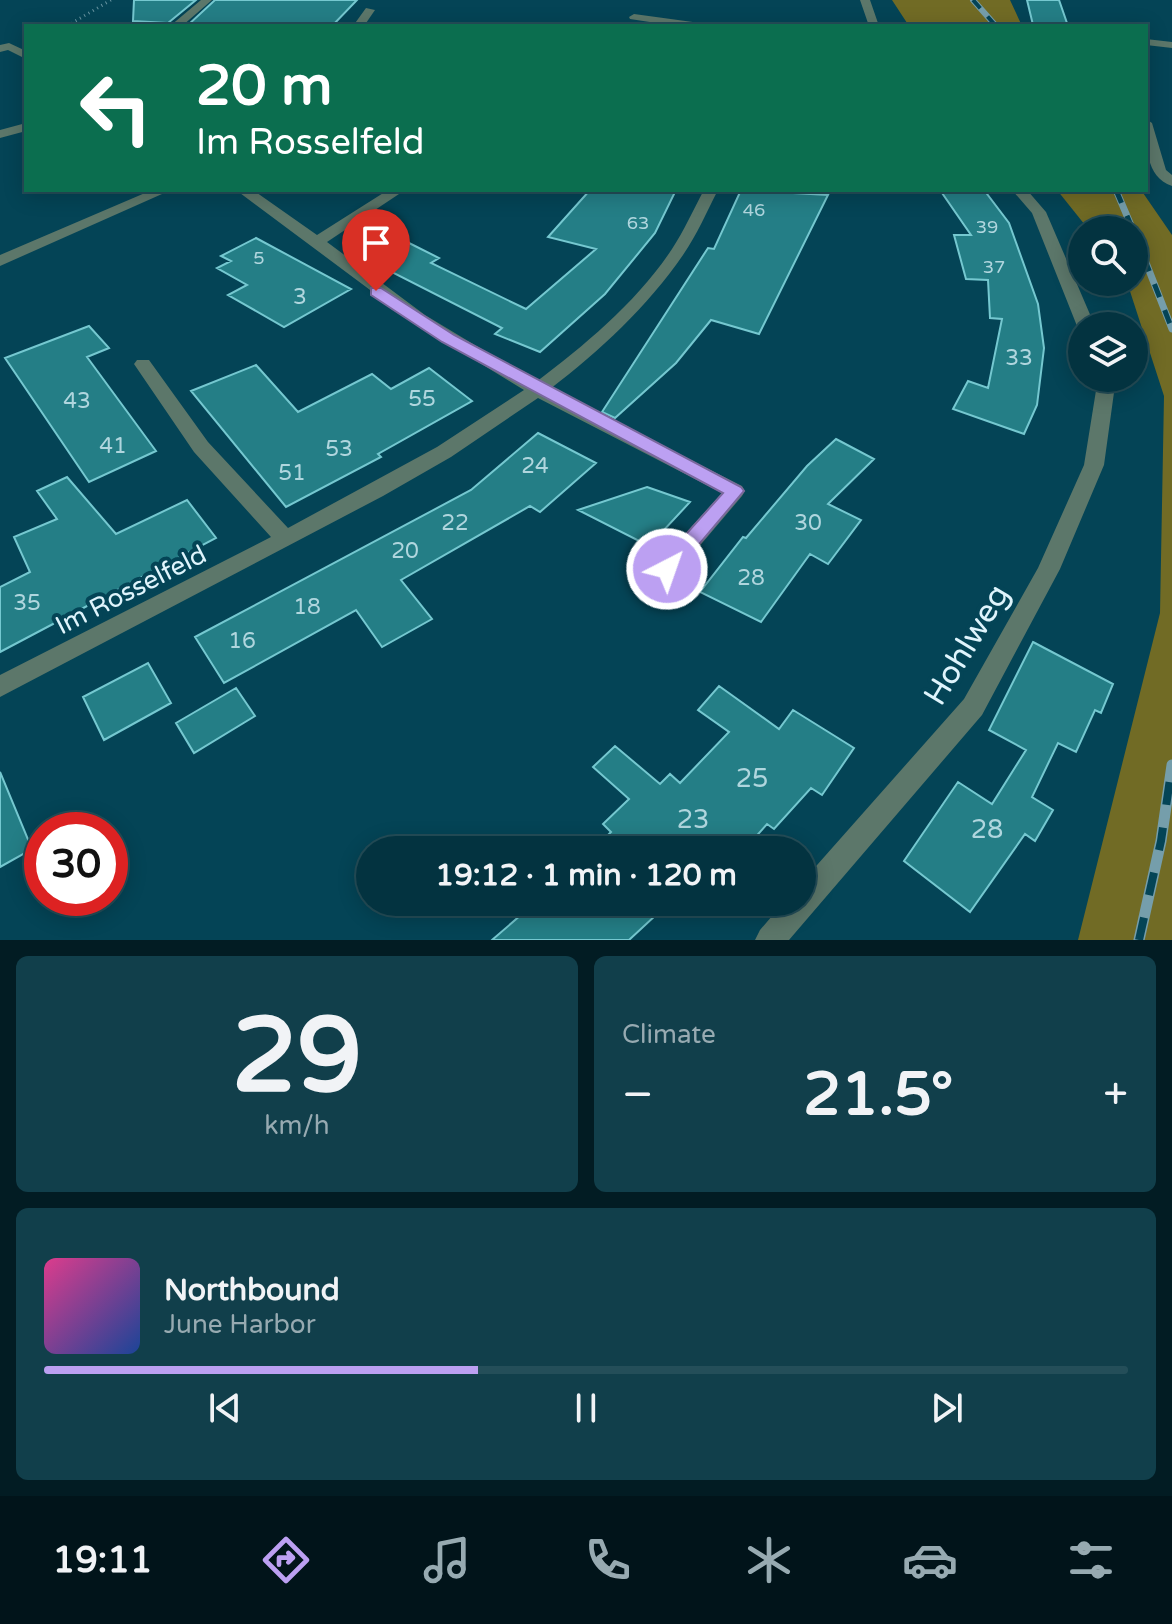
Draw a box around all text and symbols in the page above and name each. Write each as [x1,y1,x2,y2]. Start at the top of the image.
text: 20 m [196,53,332,120]
icon: left [64,56,168,160]
text: Im Rosselfeld [196,121,425,164]
house number: 46 [743,199,765,221]
pin [342,209,410,291]
house number: 63 [627,212,649,234]
house number: 39 [976,216,998,238]
map controls [1068,216,1148,392]
button: search [1068,216,1148,296]
icon: arrive [354,221,398,265]
house number: 5 [253,247,265,269]
house number: 37 [983,256,1005,278]
house number: 3 [293,284,307,310]
button: layers [1068,312,1148,392]
house number: 33 [1005,345,1033,371]
house number: 55 [408,386,436,412]
house number: 43 [63,388,91,414]
house number: 41 [99,433,127,459]
house number: 53 [325,436,353,462]
house number: 24 [521,453,549,479]
house number: 51 [278,460,306,486]
house number: 22 [441,510,469,536]
house number: 30 [794,510,822,536]
position arrow [625,527,709,611]
house number: 20 [391,538,419,564]
street label: Im Rosselfeld [50,539,212,641]
house number: 28 [737,565,765,591]
street label: Hohlweg [916,578,1018,712]
house number: 35 [13,590,41,616]
house number: 18 [293,594,321,620]
house number: 16 [228,628,256,654]
house number: 25 [736,763,768,794]
house number: 23 [677,804,709,835]
speed limit sign: 30 [24,812,128,916]
house number: 28 [971,814,1003,845]
text: 19:12 · 1 min · 120 m [435,857,737,894]
text: 29 [232,995,362,1120]
text: Climate [622,1019,716,1050]
text: 21.5° [803,1059,953,1131]
text: − [622,1069,653,1122]
text: + [1103,1069,1128,1122]
text: km/h [264,1110,330,1141]
text: Northbound [164,1272,340,1309]
text: June Harbor [164,1309,316,1340]
icon: previous [203,1386,247,1430]
icon: pause [564,1386,608,1430]
icon: next [925,1386,969,1430]
icon: directions [258,1532,314,1588]
icon: music [419,1532,475,1588]
icon: phone [580,1532,636,1588]
icon: climate [741,1532,797,1588]
icon: car [902,1532,958,1588]
icon: filters [1063,1532,1119,1588]
text: 19:11 [53,1539,152,1582]

